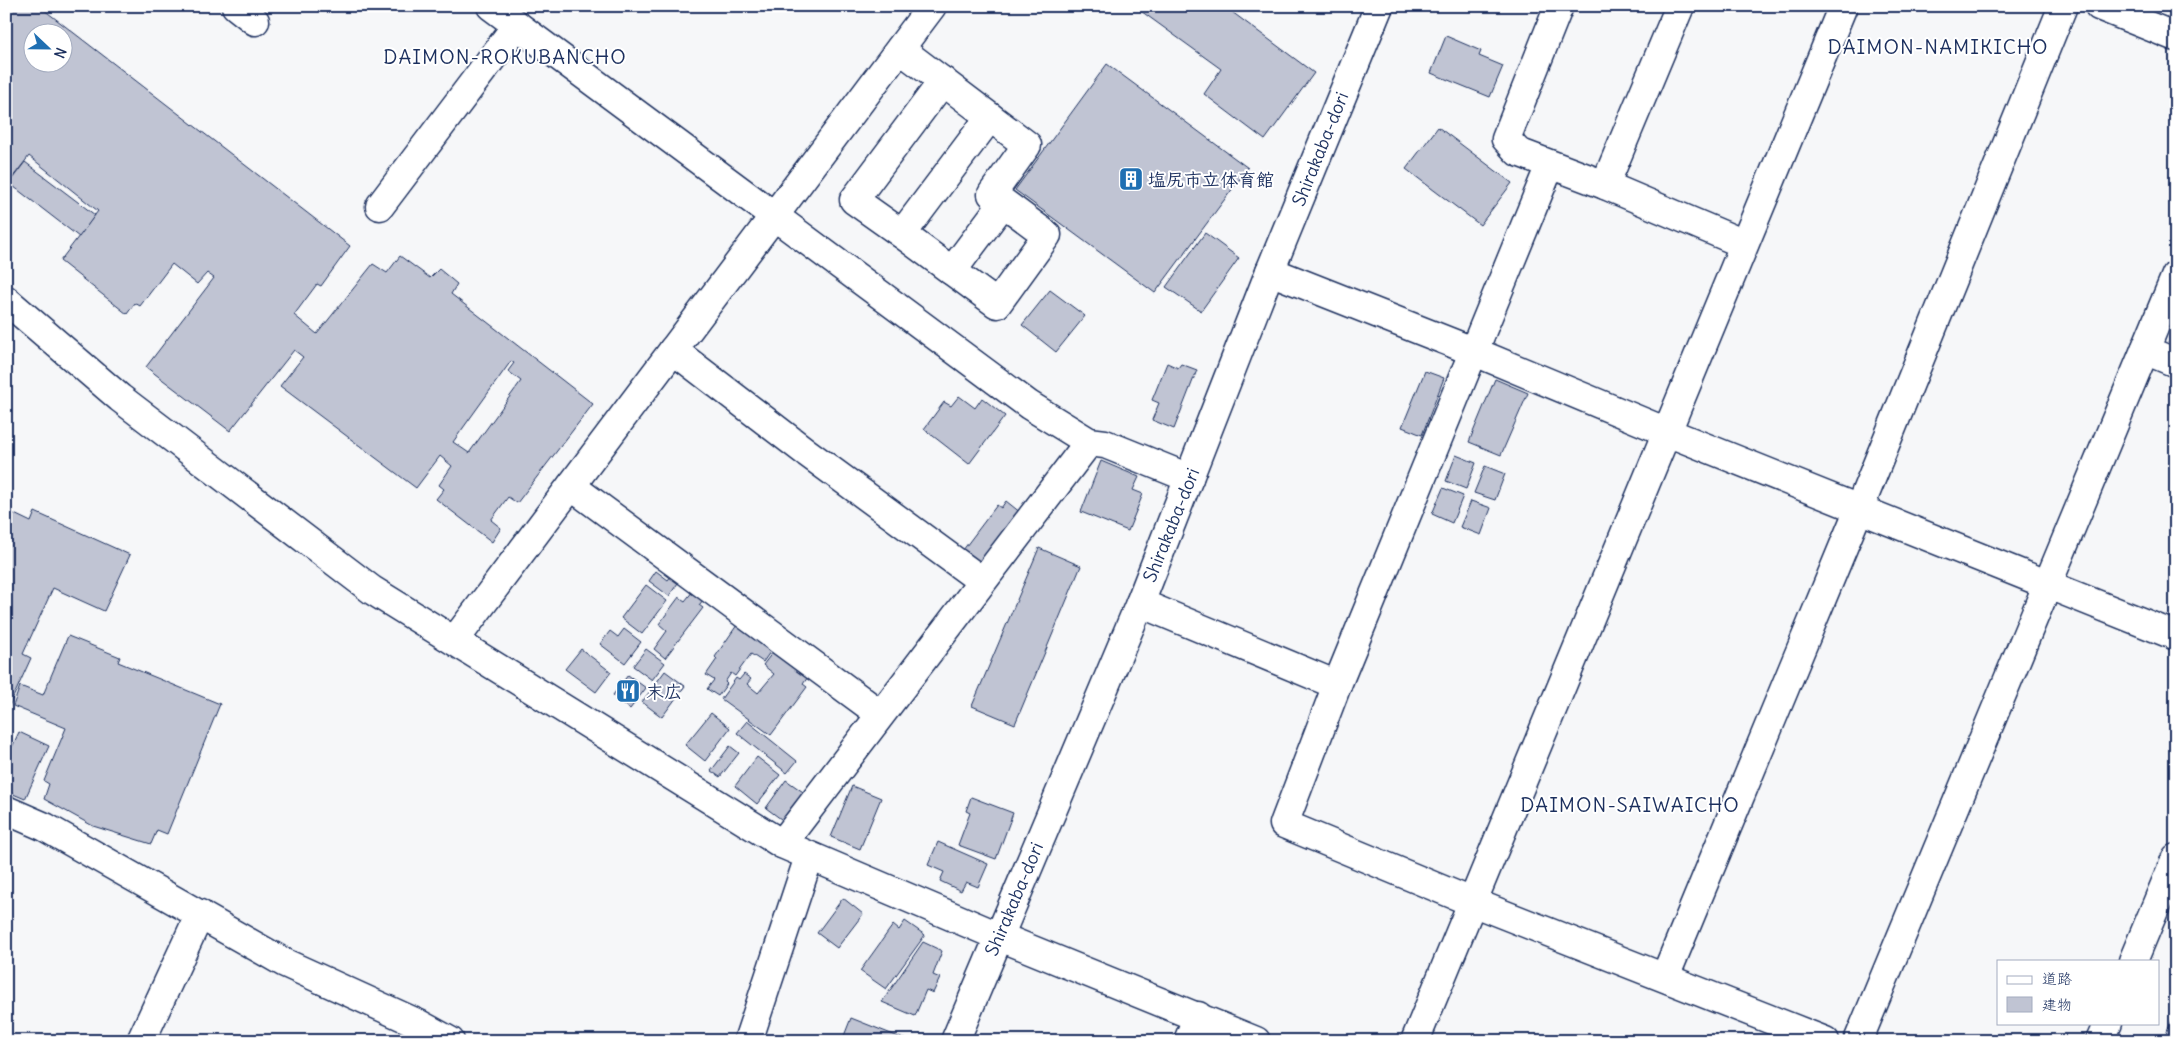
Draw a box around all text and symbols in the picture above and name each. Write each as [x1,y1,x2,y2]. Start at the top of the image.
north arrow [22,22,72,72]
district label: DAIMON-NAMIKICHO [1827,34,2049,59]
district label: DAIMON-ROKUBANCHO [383,44,627,69]
text: N [50,45,70,61]
street label: Shirakaba-dori [1287,89,1353,209]
building icon: 塩尻市立体育館 [1118,166,1144,192]
place label: 塩尻市立体育館 [1148,168,1274,191]
street label: Shirakaba-dori [1138,465,1204,585]
restaurant icon: 末広 [615,678,641,704]
place label: 末広 [646,680,682,703]
district label: DAIMON-SAIWAICHO [1520,792,1740,817]
street label: Shirakaba-dori [980,839,1048,959]
legend [1997,960,2160,1024]
text: 道路 [2042,969,2072,988]
text: 建物 [2042,995,2072,1014]

